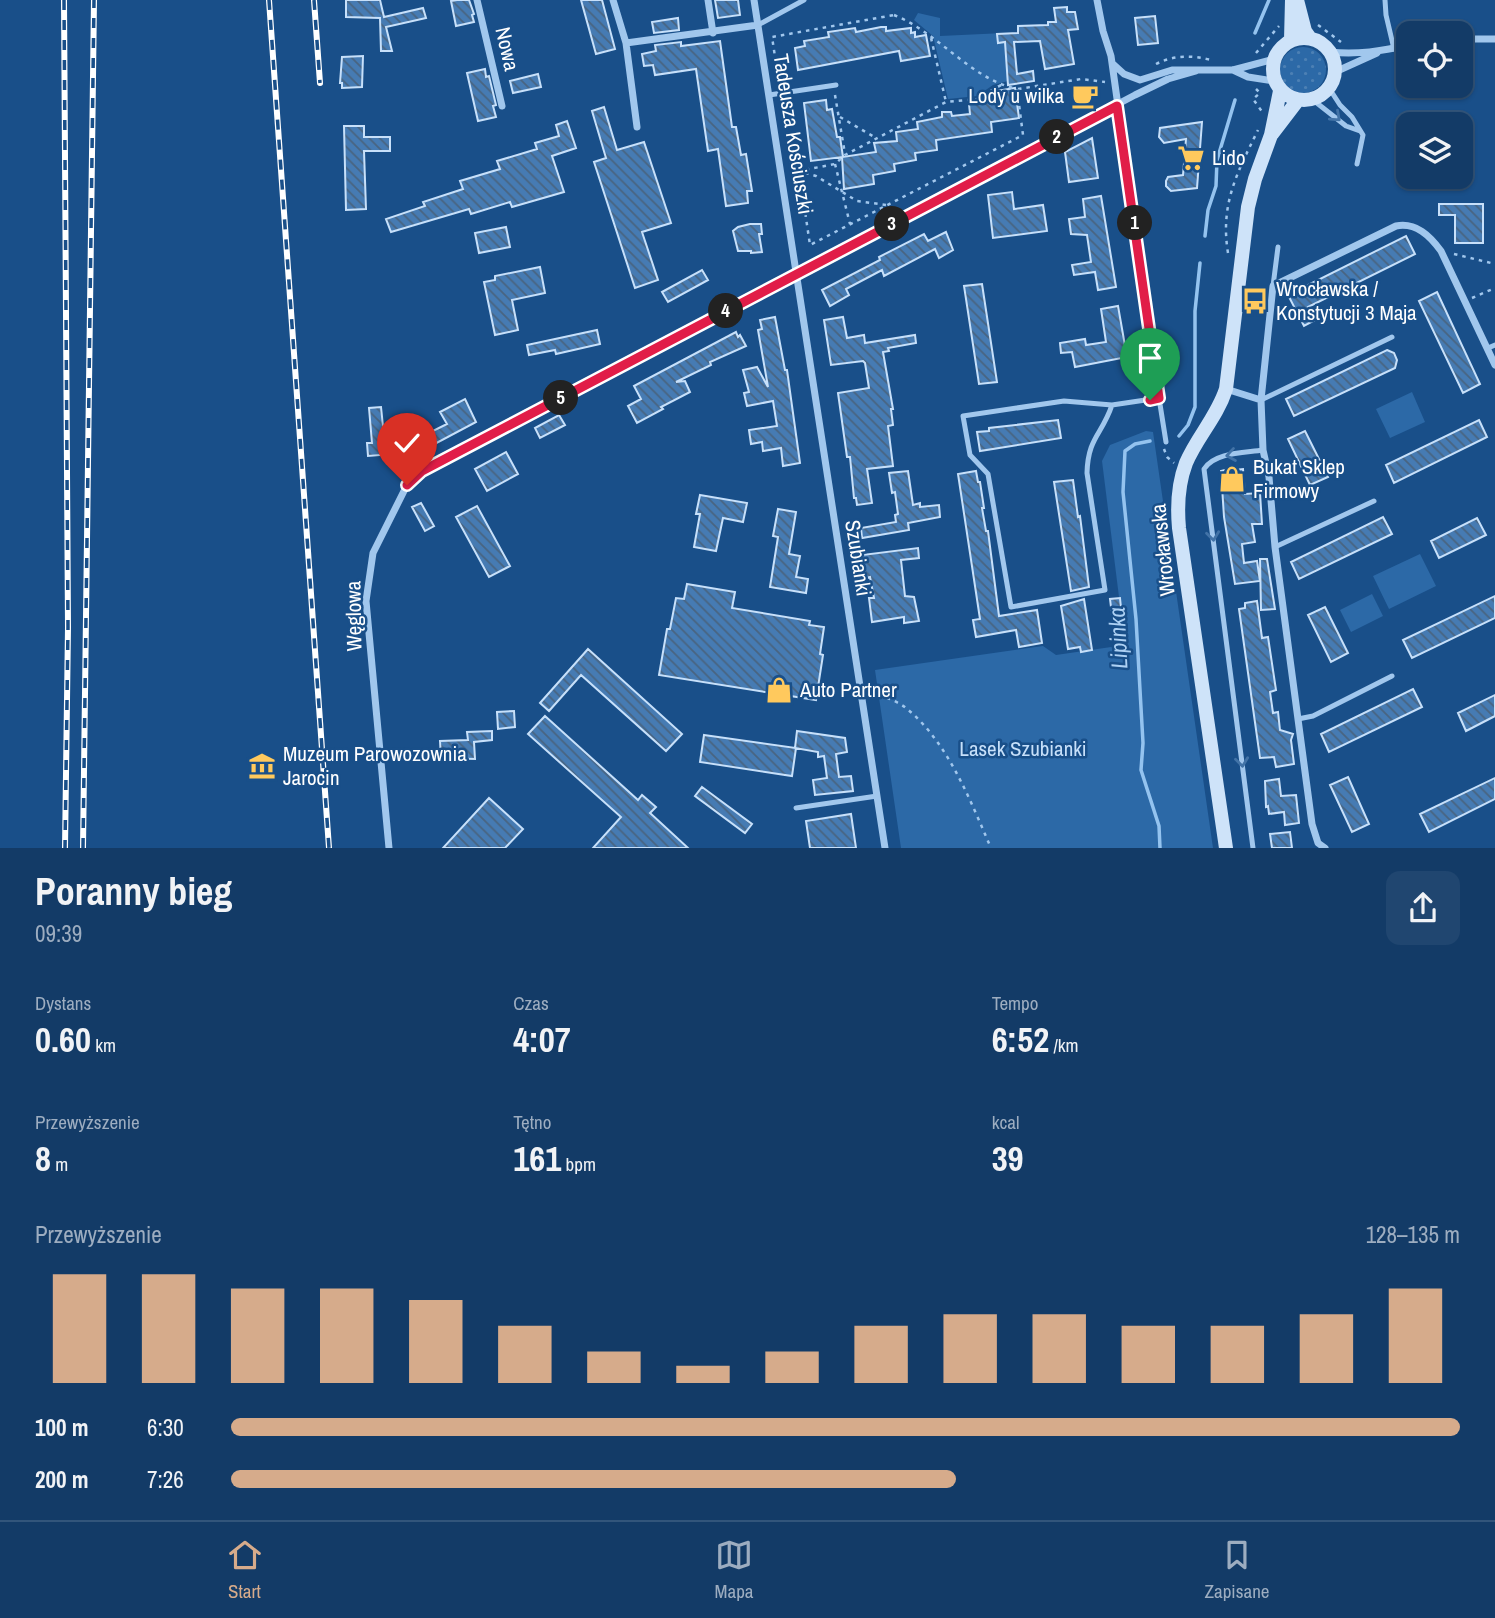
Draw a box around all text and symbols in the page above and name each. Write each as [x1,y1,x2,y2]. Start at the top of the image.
map controls [1396,21,1473,189]
button: locate [1396,21,1473,98]
street label: Nowa [488,24,527,74]
street label: Tadeusza Kościuszki [766,52,820,216]
place label: Lody u wilka [968,81,1064,110]
cafe icon: Lody u wilka [1070,81,1100,111]
one-way arrow [1327,109,1340,121]
button: layers [1396,112,1473,189]
pin: 2 [1040,120,1074,154]
text: 2 [1052,123,1061,149]
supermarket icon: Lido [1176,143,1206,173]
place label: Lido [1212,143,1246,172]
pin: 3 [874,206,910,242]
pin: 1 [1118,206,1152,241]
text: 1 [1130,209,1139,235]
text: 3 [887,210,896,236]
place label: Wrocławska / Konstytucji 3 Maja [1276,274,1417,327]
bus stop icon: Wrocławska / Konstytucji 3 Maja [1240,286,1270,316]
pin: 4 [708,294,744,328]
text: 4 [721,297,730,323]
pin [1120,328,1180,400]
icon: arrive [1131,339,1169,377]
pin: 5 [544,380,578,416]
text: 5 [556,384,565,410]
pin [377,413,437,485]
icon: check [388,424,426,462]
one-way arrow [1225,448,1237,463]
place label: Bukat Sklep Firmowy [1253,452,1345,505]
shop icon: Bukat Sklep Firmowy [1217,464,1247,494]
street label: Wrocławska [1143,502,1182,598]
street label: Szubianki [838,518,879,598]
one-way arrow [1205,530,1220,542]
street label: Węglowa [338,580,369,652]
water label: Lipinka [1100,606,1135,670]
shop icon: Auto Partner [764,675,794,705]
place label: Auto Partner [799,675,897,704]
park label: Lasek Szubianki [959,734,1087,763]
place label: Muzeum Parowozownia Jarocin [283,739,467,792]
museum icon: Muzeum Parowozownia Jarocin [247,751,277,781]
one-way arrow [1234,756,1249,768]
text: Poranny bieg [35,866,232,917]
button: share [1386,871,1460,945]
text: 09:39 [35,918,82,949]
text: Dystans [35,990,91,1016]
text: Czas [513,990,549,1016]
text: Tempo [992,990,1038,1016]
text: 0.60 [35,1016,91,1063]
text: 4:07 [513,1016,571,1063]
text: 6:52 [992,1016,1049,1063]
text: km [91,1032,116,1058]
text: /km [1049,1032,1079,1058]
text: Przewyższenie [35,1109,140,1135]
text: Tętno [513,1109,551,1135]
text: kcal [992,1109,1019,1135]
text: 8 [35,1135,51,1182]
text: 161 [513,1135,561,1182]
text: 39 [992,1135,1024,1182]
text: m [51,1151,68,1177]
text: bpm [561,1151,596,1177]
text: Przewyższenie [35,1219,162,1250]
text: 128–135 m [1366,1219,1460,1250]
text: 100 m [35,1412,88,1443]
text: 6:30 [147,1412,184,1443]
text: 200 m [35,1464,88,1495]
text: 7:26 [147,1464,184,1495]
tab: Start [226,1536,264,1604]
tab: Mapa [715,1536,754,1604]
tab: Zapisane [1205,1536,1269,1604]

